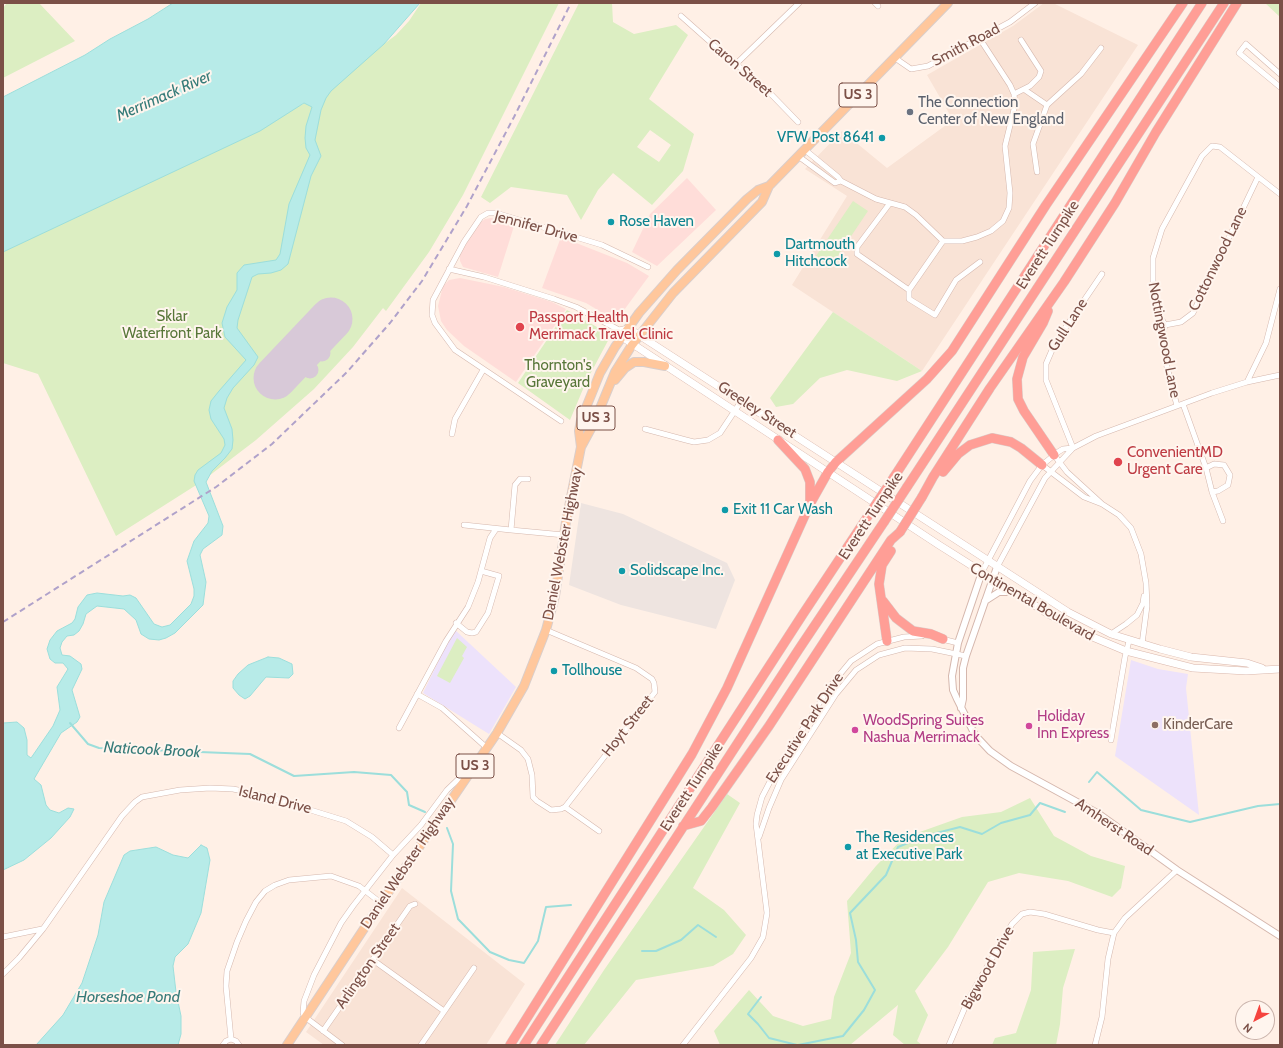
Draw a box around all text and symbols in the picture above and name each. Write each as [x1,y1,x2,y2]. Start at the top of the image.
street label: Smith Road [929,20,1003,70]
street label: Caron Street [704,35,776,101]
water label: Merrimack River [113,66,215,126]
road number: US 3 [839,83,877,107]
place label: The Connection Center of New England [918,94,1064,129]
marker: The Connection Center of New England [905,107,915,117]
place label: VFW Post 8641 [777,129,874,147]
marker: VFW Post 8641 [877,133,887,143]
street label: Everett Turnpike [1013,197,1083,293]
street label: Cottonwood Lane [1185,204,1251,314]
street label: Jennifer Drive [492,207,580,247]
place label: Rose Haven [619,213,694,231]
marker: Rose Haven [606,217,616,227]
place label: Dartmouth Hitchcock [785,236,855,271]
marker: Dartmouth Hitchcock [772,249,782,259]
street label: Nottingwood Lane [1144,281,1184,399]
street label: Gull Lane [1044,295,1092,355]
park label: Sklar Waterfront Park [122,308,222,343]
place label: Passport Health Merrimack Travel Clinic [529,309,673,344]
marker: Passport Health Merrimack Travel Clinic [514,321,526,333]
park label: Thornton's Graveyard [524,357,592,392]
street label: Greeley Street [714,378,800,442]
road number: US 3 [577,406,615,430]
place label: ConvenientMD Urgent Care [1127,444,1223,479]
marker: ConvenientMD Urgent Care [1112,456,1124,468]
street label: Daniel Webster Highway [539,466,587,622]
street label: Everett Turnpike [835,469,907,563]
place label: Exit 11 Car Wash [733,501,833,519]
marker: Exit 11 Car Wash [720,505,730,515]
street label: Continental Boulevard [967,559,1097,645]
place label: Solidscape Inc. [630,562,724,580]
marker: Solidscape Inc. [617,566,627,576]
place label: Tollhouse [562,662,622,680]
marker: Tollhouse [549,666,559,676]
street label: Executive Park Drive [763,669,847,787]
street label: Hoyt Street [598,692,658,760]
place label: Holiday Inn Express [1037,708,1109,743]
place label: WoodSpring Suites Nashua Merrimack [863,712,984,747]
place label: KinderCare [1163,716,1233,734]
marker: KinderCare [1150,720,1160,730]
marker: Holiday Inn Express [1024,721,1034,731]
marker: WoodSpring Suites Nashua Merrimack [850,725,860,735]
water label: Naticook Brook [103,738,201,762]
street label: Everett Turnpike [657,739,727,835]
road number: US 3 [456,754,494,778]
street label: Island Drive [237,782,313,818]
street label: Daniel Webster Highway [357,794,459,932]
street label: Amherst Road [1072,794,1156,860]
place label: The Residences at Executive Park [856,829,963,864]
marker: The Residences at Executive Park [843,842,853,852]
street label: Arlington Street [332,920,404,1012]
street label: Bigwood Drive [958,923,1018,1013]
water label: Horseshoe Pond [76,987,180,1007]
north arrow [1235,1000,1275,1040]
text: N [1240,1020,1255,1036]

